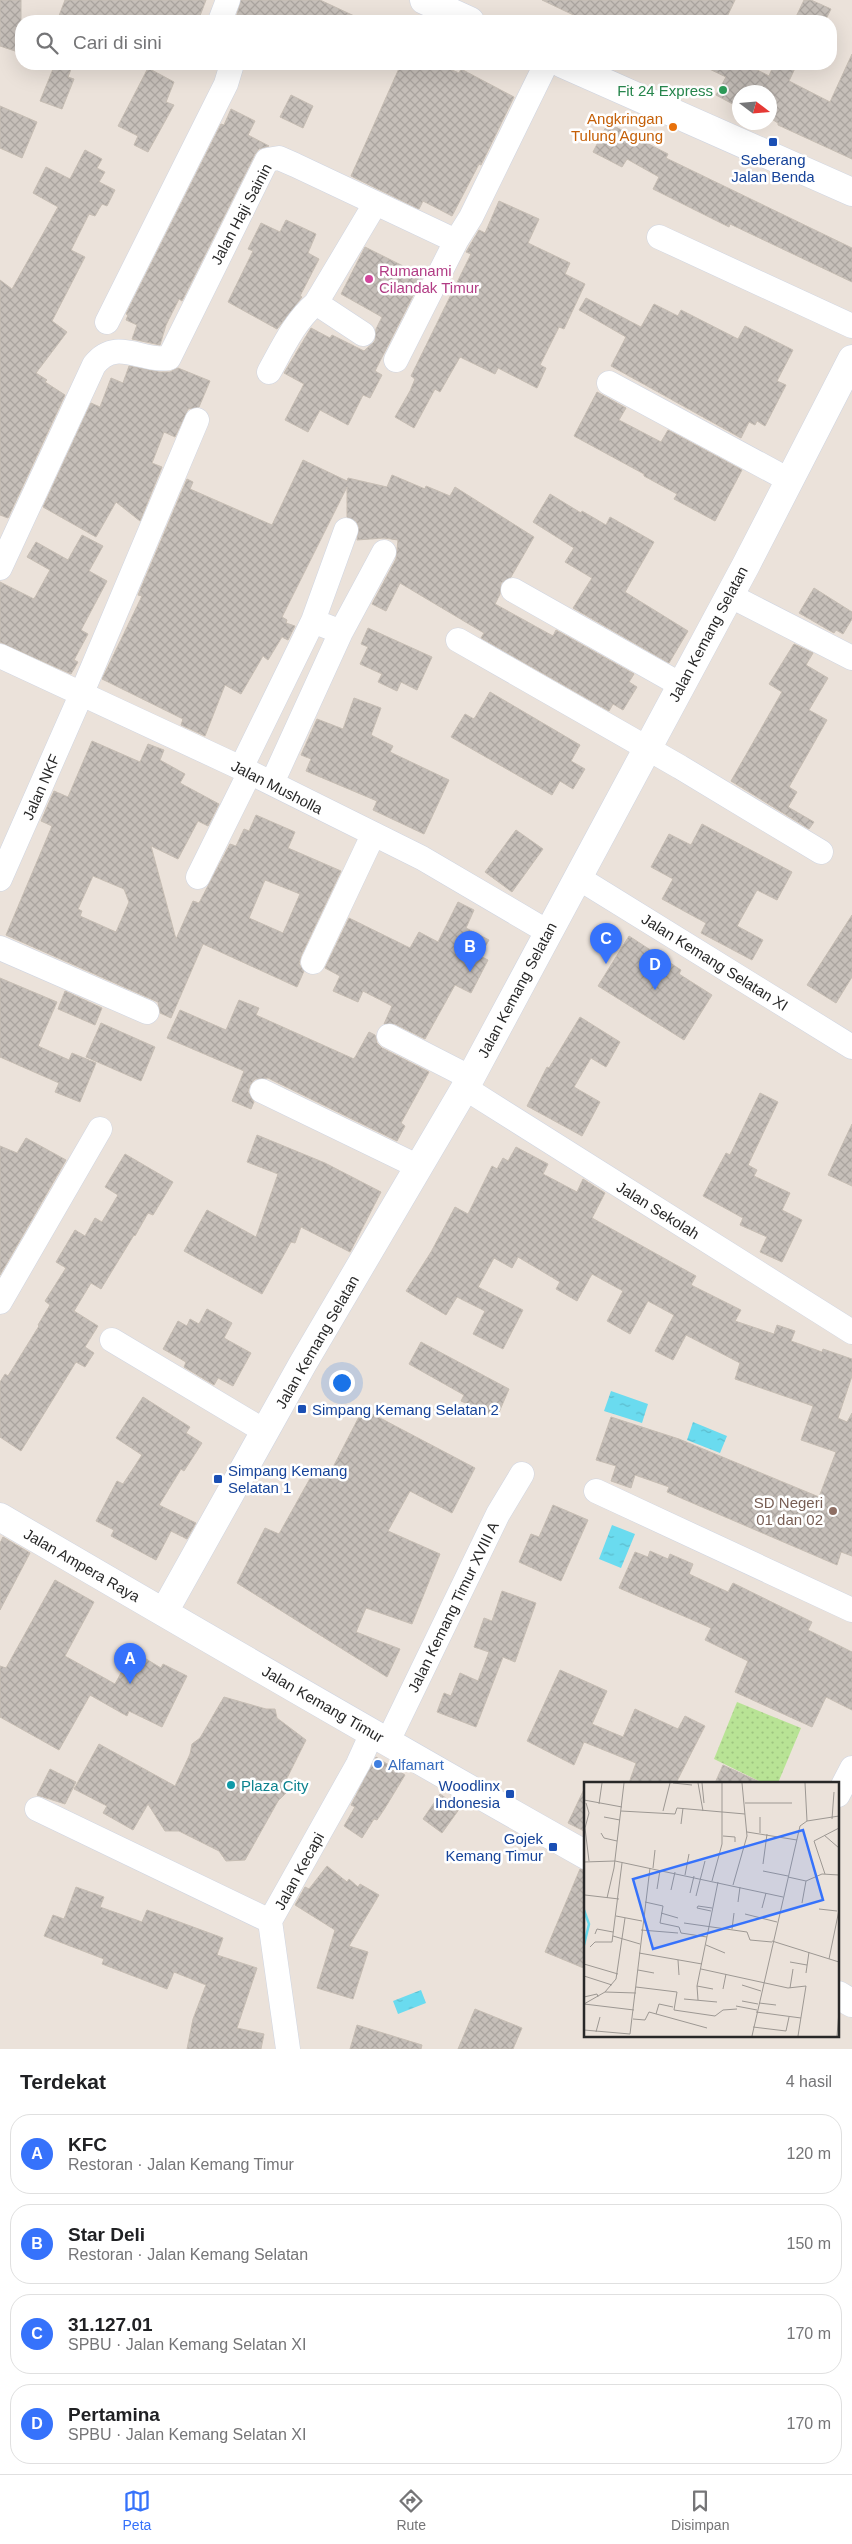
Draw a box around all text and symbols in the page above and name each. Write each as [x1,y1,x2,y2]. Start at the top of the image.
search box [15,15,837,70]
icon: search [33,29,61,57]
text: Cari di sini [73,32,162,53]
place label: Fit 24 Express [617,82,713,99]
marker: Fit 24 Express [717,84,729,96]
north arrow [732,85,777,130]
place label: Angkringan Tulung Agung [571,110,663,144]
marker: Angkringan Tulung Agung [667,121,679,133]
marker: Seberang Jalan Benda [767,136,779,148]
place label: Seberang Jalan Benda [731,151,815,185]
street label: Jalan Haji Sainin [207,161,275,267]
place label: Rumanami Cilandak Timur [379,262,479,296]
marker: Rumanami Cilandak Timur [363,273,375,285]
street label: Jalan Kemang Selatan [665,563,751,705]
street label: Jalan NKF [19,752,63,822]
street label: Jalan Musholla [229,757,326,818]
street label: Jalan Kemang Selatan XI [639,910,791,1014]
street label: Jalan Kemang Selatan [474,919,560,1061]
pin: C [590,923,622,964]
pin: B [454,931,486,972]
pin: D [639,949,671,990]
street label: Jalan Sekolah [614,1178,702,1242]
street label: Jalan Kemang Selatan [272,1272,362,1412]
your location [329,1370,355,1396]
place label: Simpang Kemang Selatan 2 [312,1401,499,1418]
marker: Simpang Kemang Selatan 2 [296,1403,308,1415]
place label: Simpang Kemang Selatan 1 [228,1462,347,1496]
marker: Simpang Kemang Selatan 1 [212,1473,224,1485]
place label: SD Negeri 01 dan 02 [754,1494,823,1528]
marker: SD Negeri 01 dan 02 [827,1505,839,1517]
street label: Jalan Kemang Timur XVIII A [404,1519,502,1695]
street label: Jalan Ampera Raya [21,1525,144,1605]
pin: A [114,1643,146,1684]
street label: Jalan Kemang Timur [259,1662,387,1746]
place label: Alfamart [388,1756,445,1773]
marker: Alfamart [372,1758,384,1770]
place label: Plaza City [241,1777,309,1794]
place label: Woodlinx Indonesia [435,1777,501,1811]
marker: Plaza City [225,1779,237,1791]
inset map [584,1782,840,2036]
marker: Woodlinx Indonesia [504,1788,516,1800]
street label: Jalan Kecapi [271,1829,327,1913]
place label: Gojek Kemang Timur [445,1830,543,1864]
marker: Gojek Kemang Timur [547,1841,559,1853]
text: Terdekat [20,2070,106,2093]
text: 4 hasil [786,2073,832,2090]
text: KFC [68,2134,107,2155]
text: A [31,2145,43,2162]
text: 120 m [787,2145,831,2162]
text: Restoran · Jalan Kemang Timur [68,2156,294,2173]
text: Star Deli [68,2224,145,2245]
text: B [31,2235,43,2252]
text: 150 m [787,2235,831,2252]
text: Restoran · Jalan Kemang Selatan [68,2246,308,2263]
text: 31.127.01 [68,2314,153,2335]
text: C [31,2325,43,2342]
text: 170 m [787,2325,831,2342]
text: SPBU · Jalan Kemang Selatan XI [68,2336,306,2353]
text: Pertamina [68,2404,160,2425]
text: D [31,2415,43,2432]
text: 170 m [787,2415,831,2432]
text: SPBU · Jalan Kemang Selatan XI [68,2426,306,2443]
tab: Peta [123,2487,151,2533]
tab: Rute [396,2487,426,2533]
tab: Disimpan [671,2487,729,2533]

